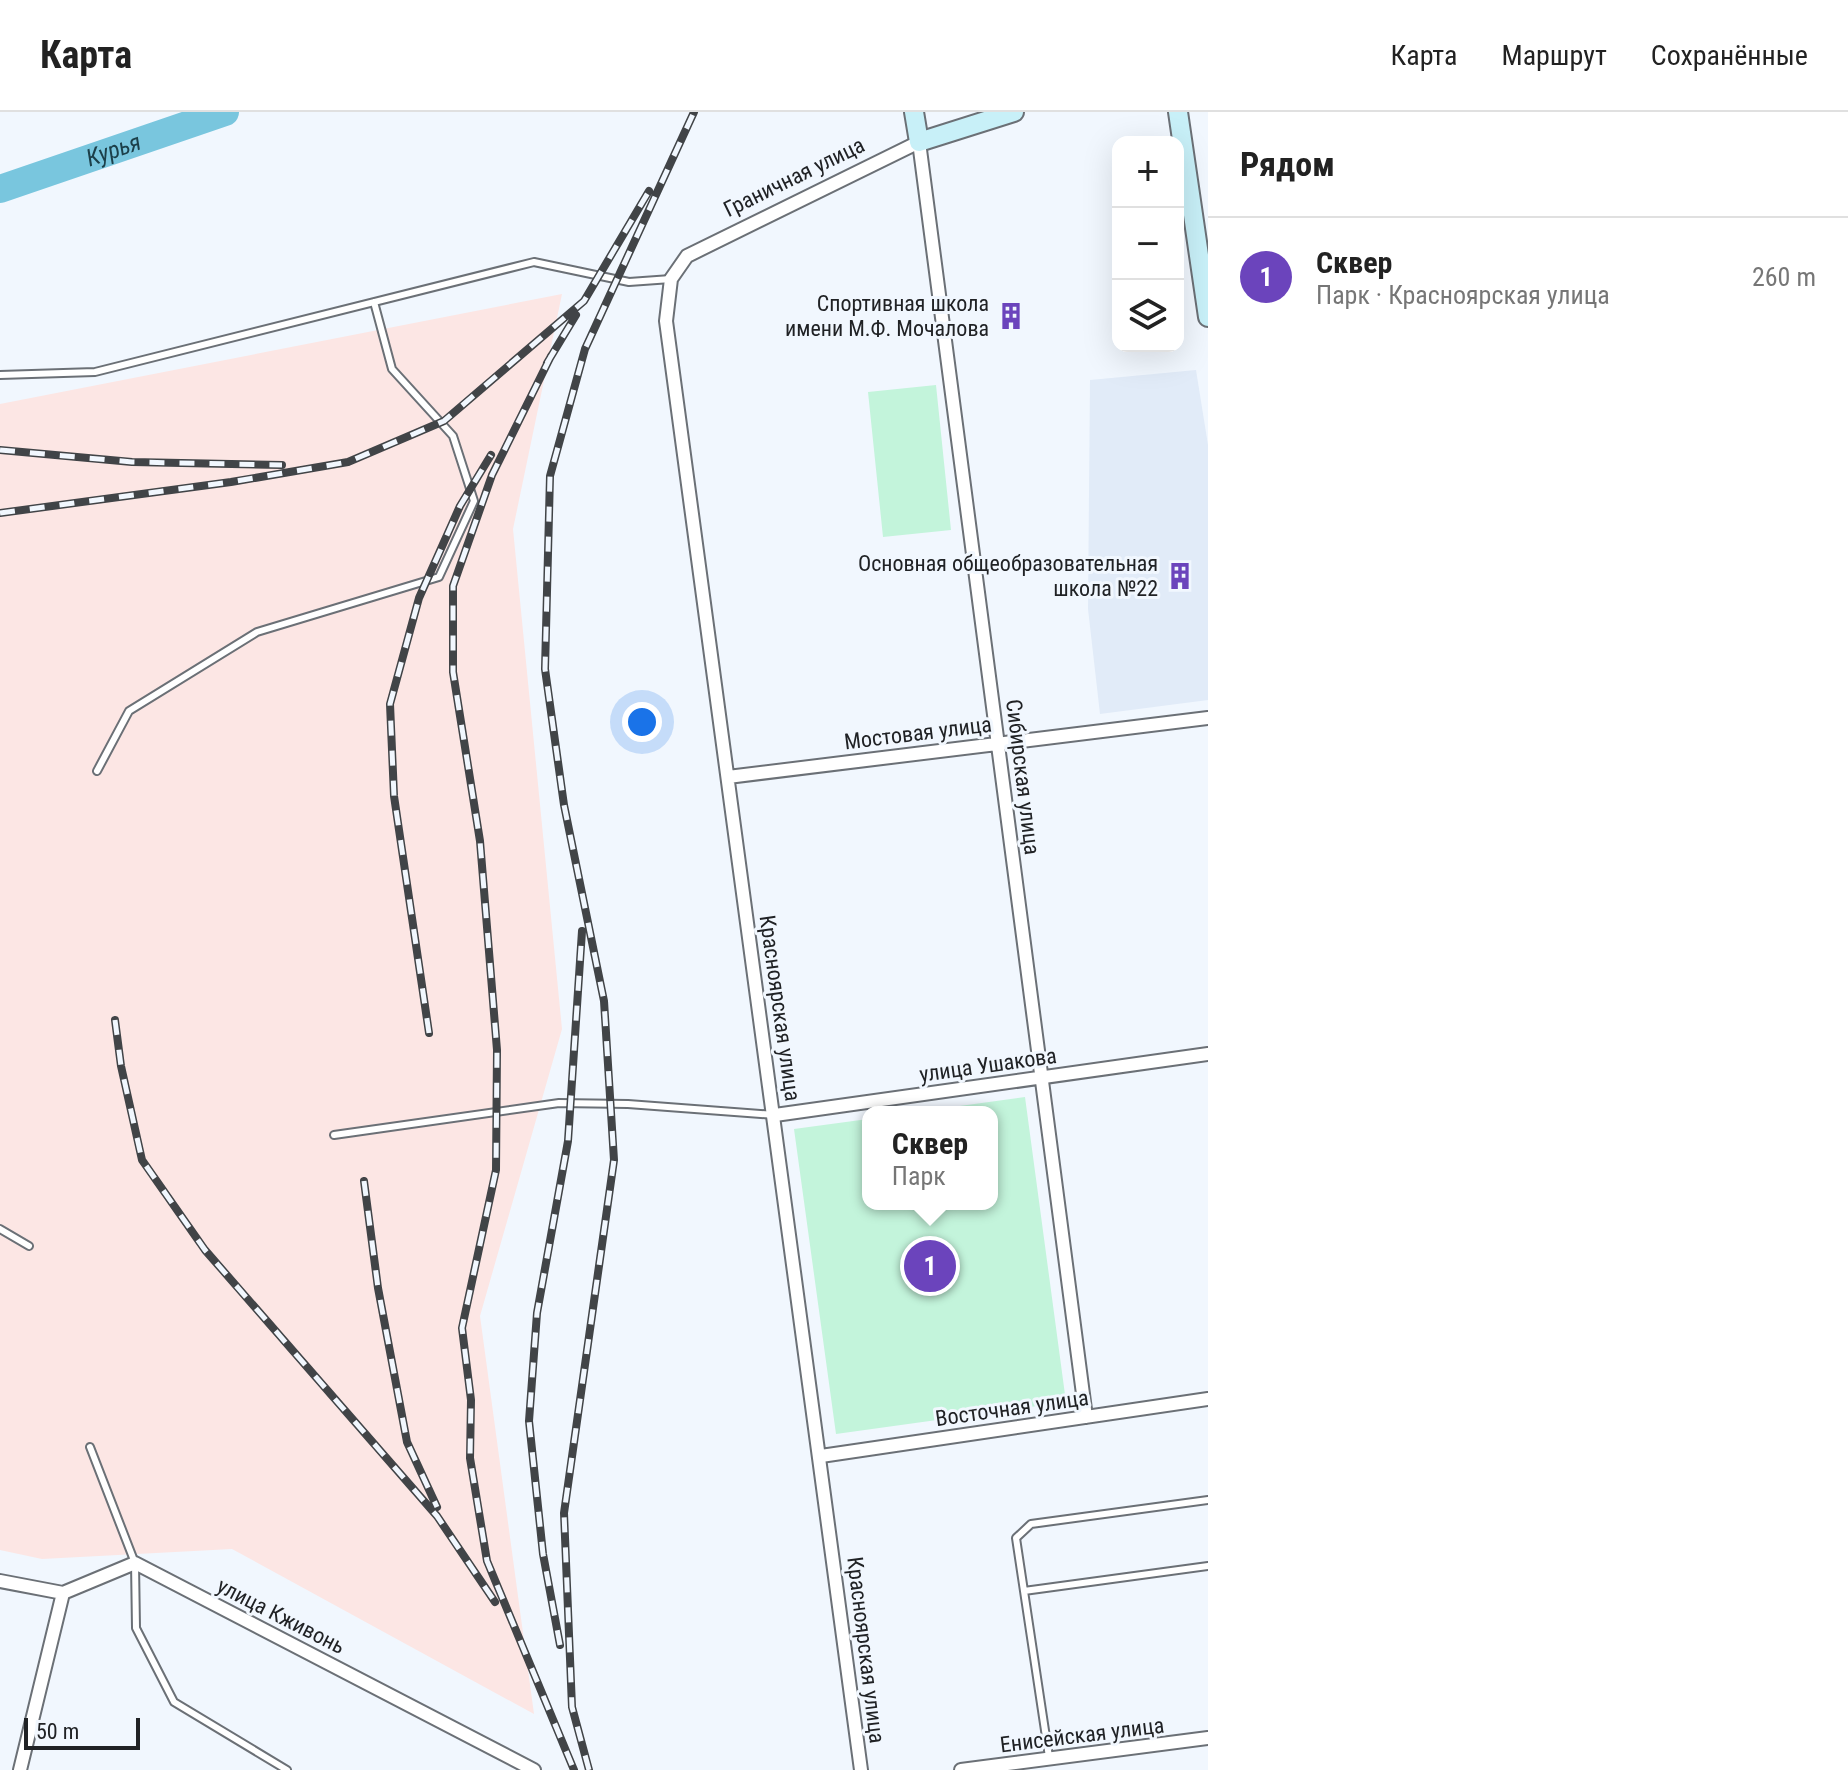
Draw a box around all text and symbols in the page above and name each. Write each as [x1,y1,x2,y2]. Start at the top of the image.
text: Карта [40,33,132,77]
text: Карта [1391,39,1457,72]
text: Маршрут [1501,39,1607,72]
text: Сохранённые [1651,39,1808,72]
water label: Курья [82,128,145,172]
street label: Граничная улица [720,132,868,222]
map controls [1112,136,1184,352]
button: + [1112,136,1184,208]
text: Рядом [1240,144,1335,184]
button: − [1112,208,1184,280]
text: Сквер [1316,245,1392,280]
text: 1 [1259,262,1273,292]
text: 260 m [1752,262,1816,292]
button: layers [1112,280,1184,352]
text: Парк · Красноярская улица [1316,280,1610,310]
place label: Спортивная школа имени М.Ф. Мочалова [785,291,989,341]
building icon: Спортивная школа имени М.Ф. Мочалова [996,301,1026,331]
place label: Основная общеобразовательная школа №22 [858,551,1158,601]
building icon: Основная общеобразовательная школа №22 [1165,561,1195,591]
street label: Сибирская улица [1001,698,1045,856]
your location [622,702,662,742]
street label: Мостовая улица [843,712,993,754]
street label: Красноярская улица [755,913,805,1103]
street label: улица Ушакова [918,1043,1058,1087]
popup [862,1106,998,1210]
text: Сквер [892,1126,968,1161]
text: Парк [892,1161,946,1191]
pin: 1 [904,1236,956,1296]
street label: Восточная улица [934,1385,1090,1431]
street label: Красноярская улица [842,1555,890,1745]
street label: улица Кживонь [213,1573,349,1659]
street label: Енисейская улица [999,1713,1165,1757]
scale bar [24,1714,140,1750]
text: 50 m [36,1719,79,1744]

